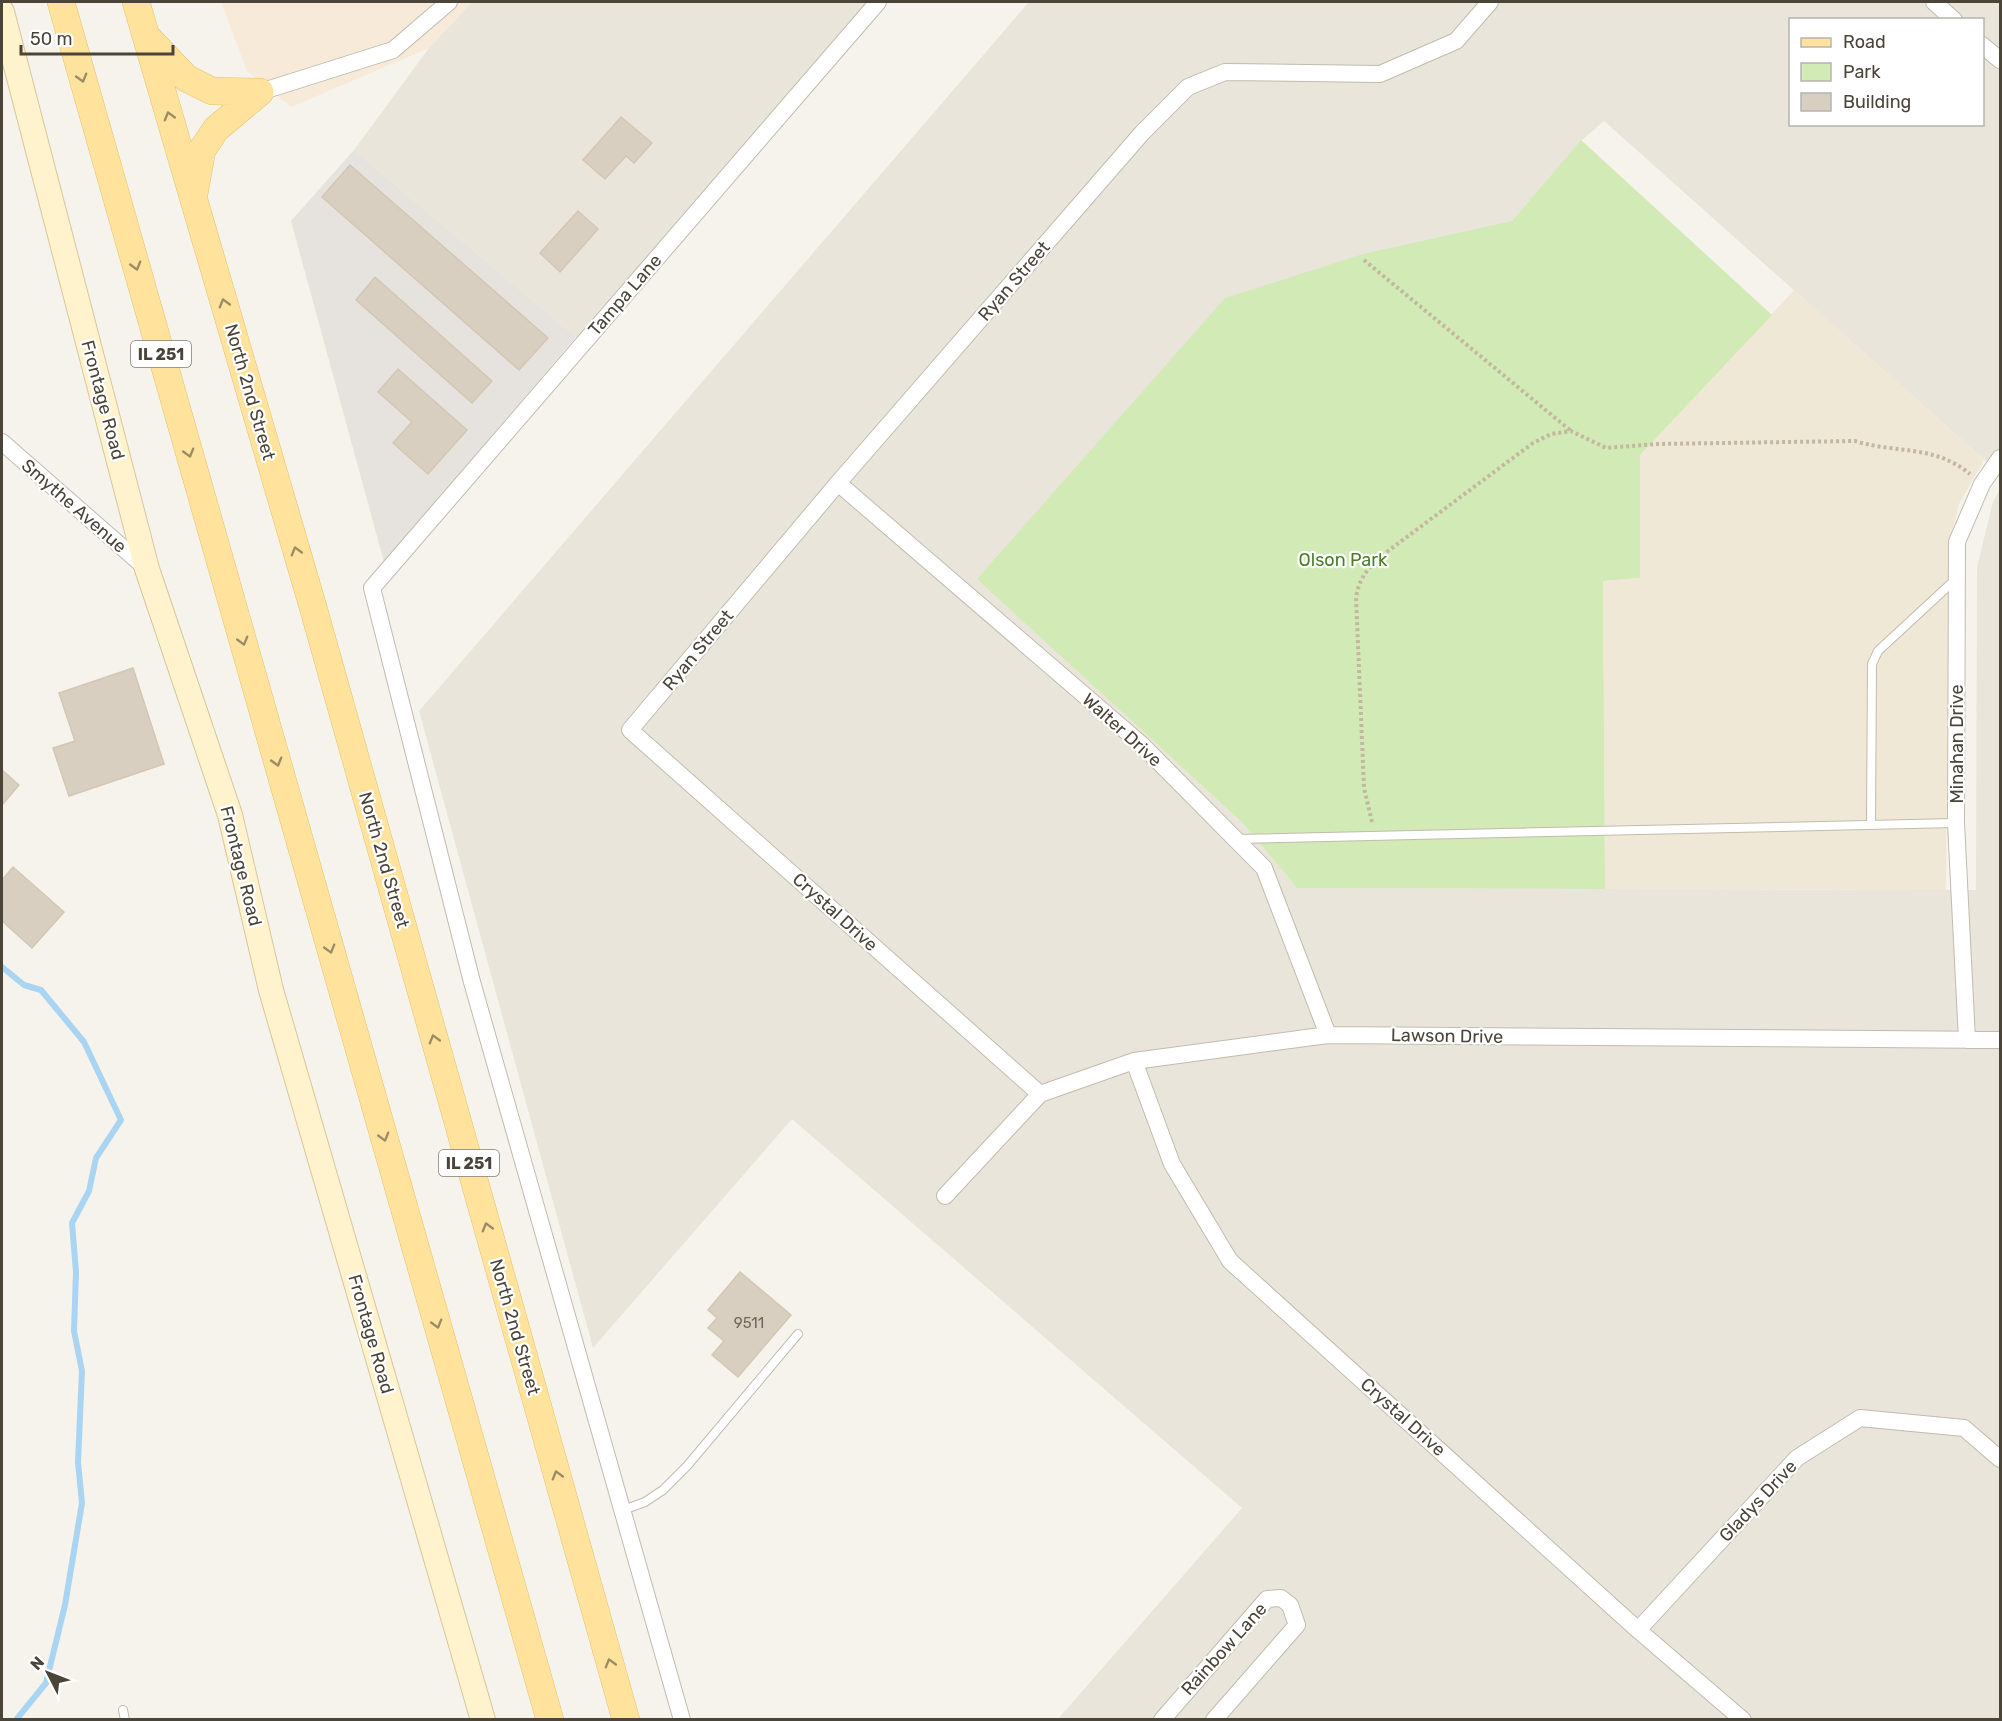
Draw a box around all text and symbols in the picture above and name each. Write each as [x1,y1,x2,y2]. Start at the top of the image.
scale bar [21,18,172,56]
legend [1789,18,1984,126]
text: 50 m [30,28,73,50]
text: Road [1843,31,1886,53]
text: Park [1843,61,1881,83]
one-way arrow [75,73,88,83]
text: Building [1843,91,1911,113]
one-way arrow [164,111,176,122]
street label: Ryan Street [973,237,1055,325]
street label: Tampa Lane [584,250,666,340]
one-way arrow [129,260,141,270]
one-way arrow [219,298,231,309]
street label: North 2nd Street [220,321,280,463]
street label: Frontage Road [76,338,130,462]
road number: IL 251 [131,341,191,367]
one-way arrow [182,447,194,458]
street label: Smythe Avenue [17,454,131,558]
one-way arrow [291,546,303,557]
park label: Olson Park [1299,549,1388,571]
street label: Ryan Street [658,605,738,695]
one-way arrow [235,636,248,646]
street label: Minahan Drive [1946,684,1968,804]
street label: Walter Drive [1078,688,1166,772]
one-way arrow [270,756,282,767]
street label: North 2nd Street [354,789,414,931]
street label: Frontage Road [215,804,267,928]
street label: Crystal Drive [788,868,882,956]
one-way arrow [323,944,336,954]
street label: Lawson Drive [1391,1024,1503,1048]
one-way arrow [429,1035,442,1045]
one-way arrow [377,1131,389,1142]
road number: IL 251 [439,1150,499,1176]
one-way arrow [482,1222,494,1233]
street label: North 2nd Street [485,1256,545,1398]
street label: Frontage Road [343,1272,399,1396]
house number: 9511 [734,1314,764,1332]
one-way arrow [430,1319,442,1329]
street label: Crystal Drive [1356,1373,1450,1461]
street label: Gladys Drive [1715,1456,1801,1546]
one-way arrow [552,1471,564,1481]
street label: Rainbow Lane [1177,1598,1271,1700]
north arrow [18,1643,78,1703]
text: N [26,1653,48,1674]
one-way arrow [605,1658,617,1669]

